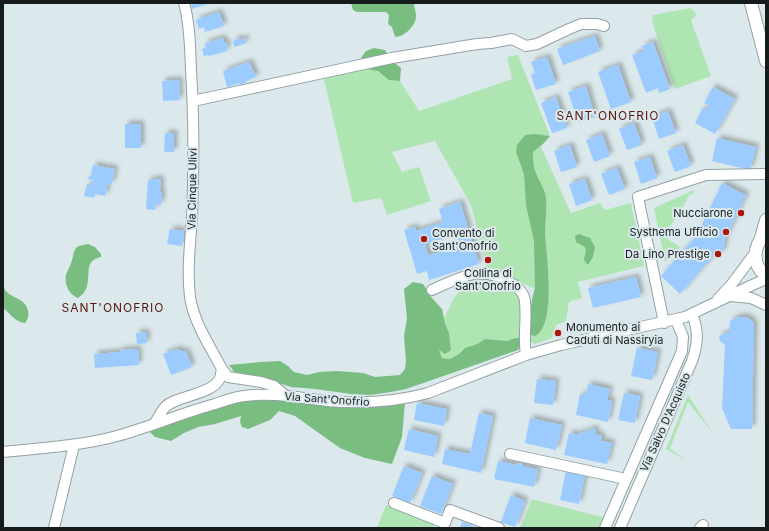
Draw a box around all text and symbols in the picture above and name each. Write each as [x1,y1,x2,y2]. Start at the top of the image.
district label: SANT'ONOFRIO [557,108,659,123]
street label: Via Cinque Ulivi [184,148,200,230]
place label: Nucciarone [673,206,733,220]
marker: Nucciarone [736,208,746,218]
place label: Systhema Ufficio [629,225,718,239]
place label: Convento di Sant'Onofrio [432,226,498,253]
marker: Systhema Ufficio [721,227,731,237]
marker: Convento di Sant'Onofrio [419,234,429,244]
place label: Da Lino Prestige [625,247,710,261]
marker: Da Lino Prestige [713,249,723,259]
marker: Collina di Sant'Onofrio [483,255,493,265]
place label: Collina di Sant'Onofrio [455,266,521,293]
district label: SANT'ONOFRIO [62,300,164,315]
place label: Monumento ai Caduti di Nassiryia [566,320,663,347]
marker: Monumento ai Caduti di Nassiryia [553,328,563,338]
street label: Via Salvo D'Acquisto [637,370,693,474]
street label: Via Sant'Onofrio [284,389,370,409]

